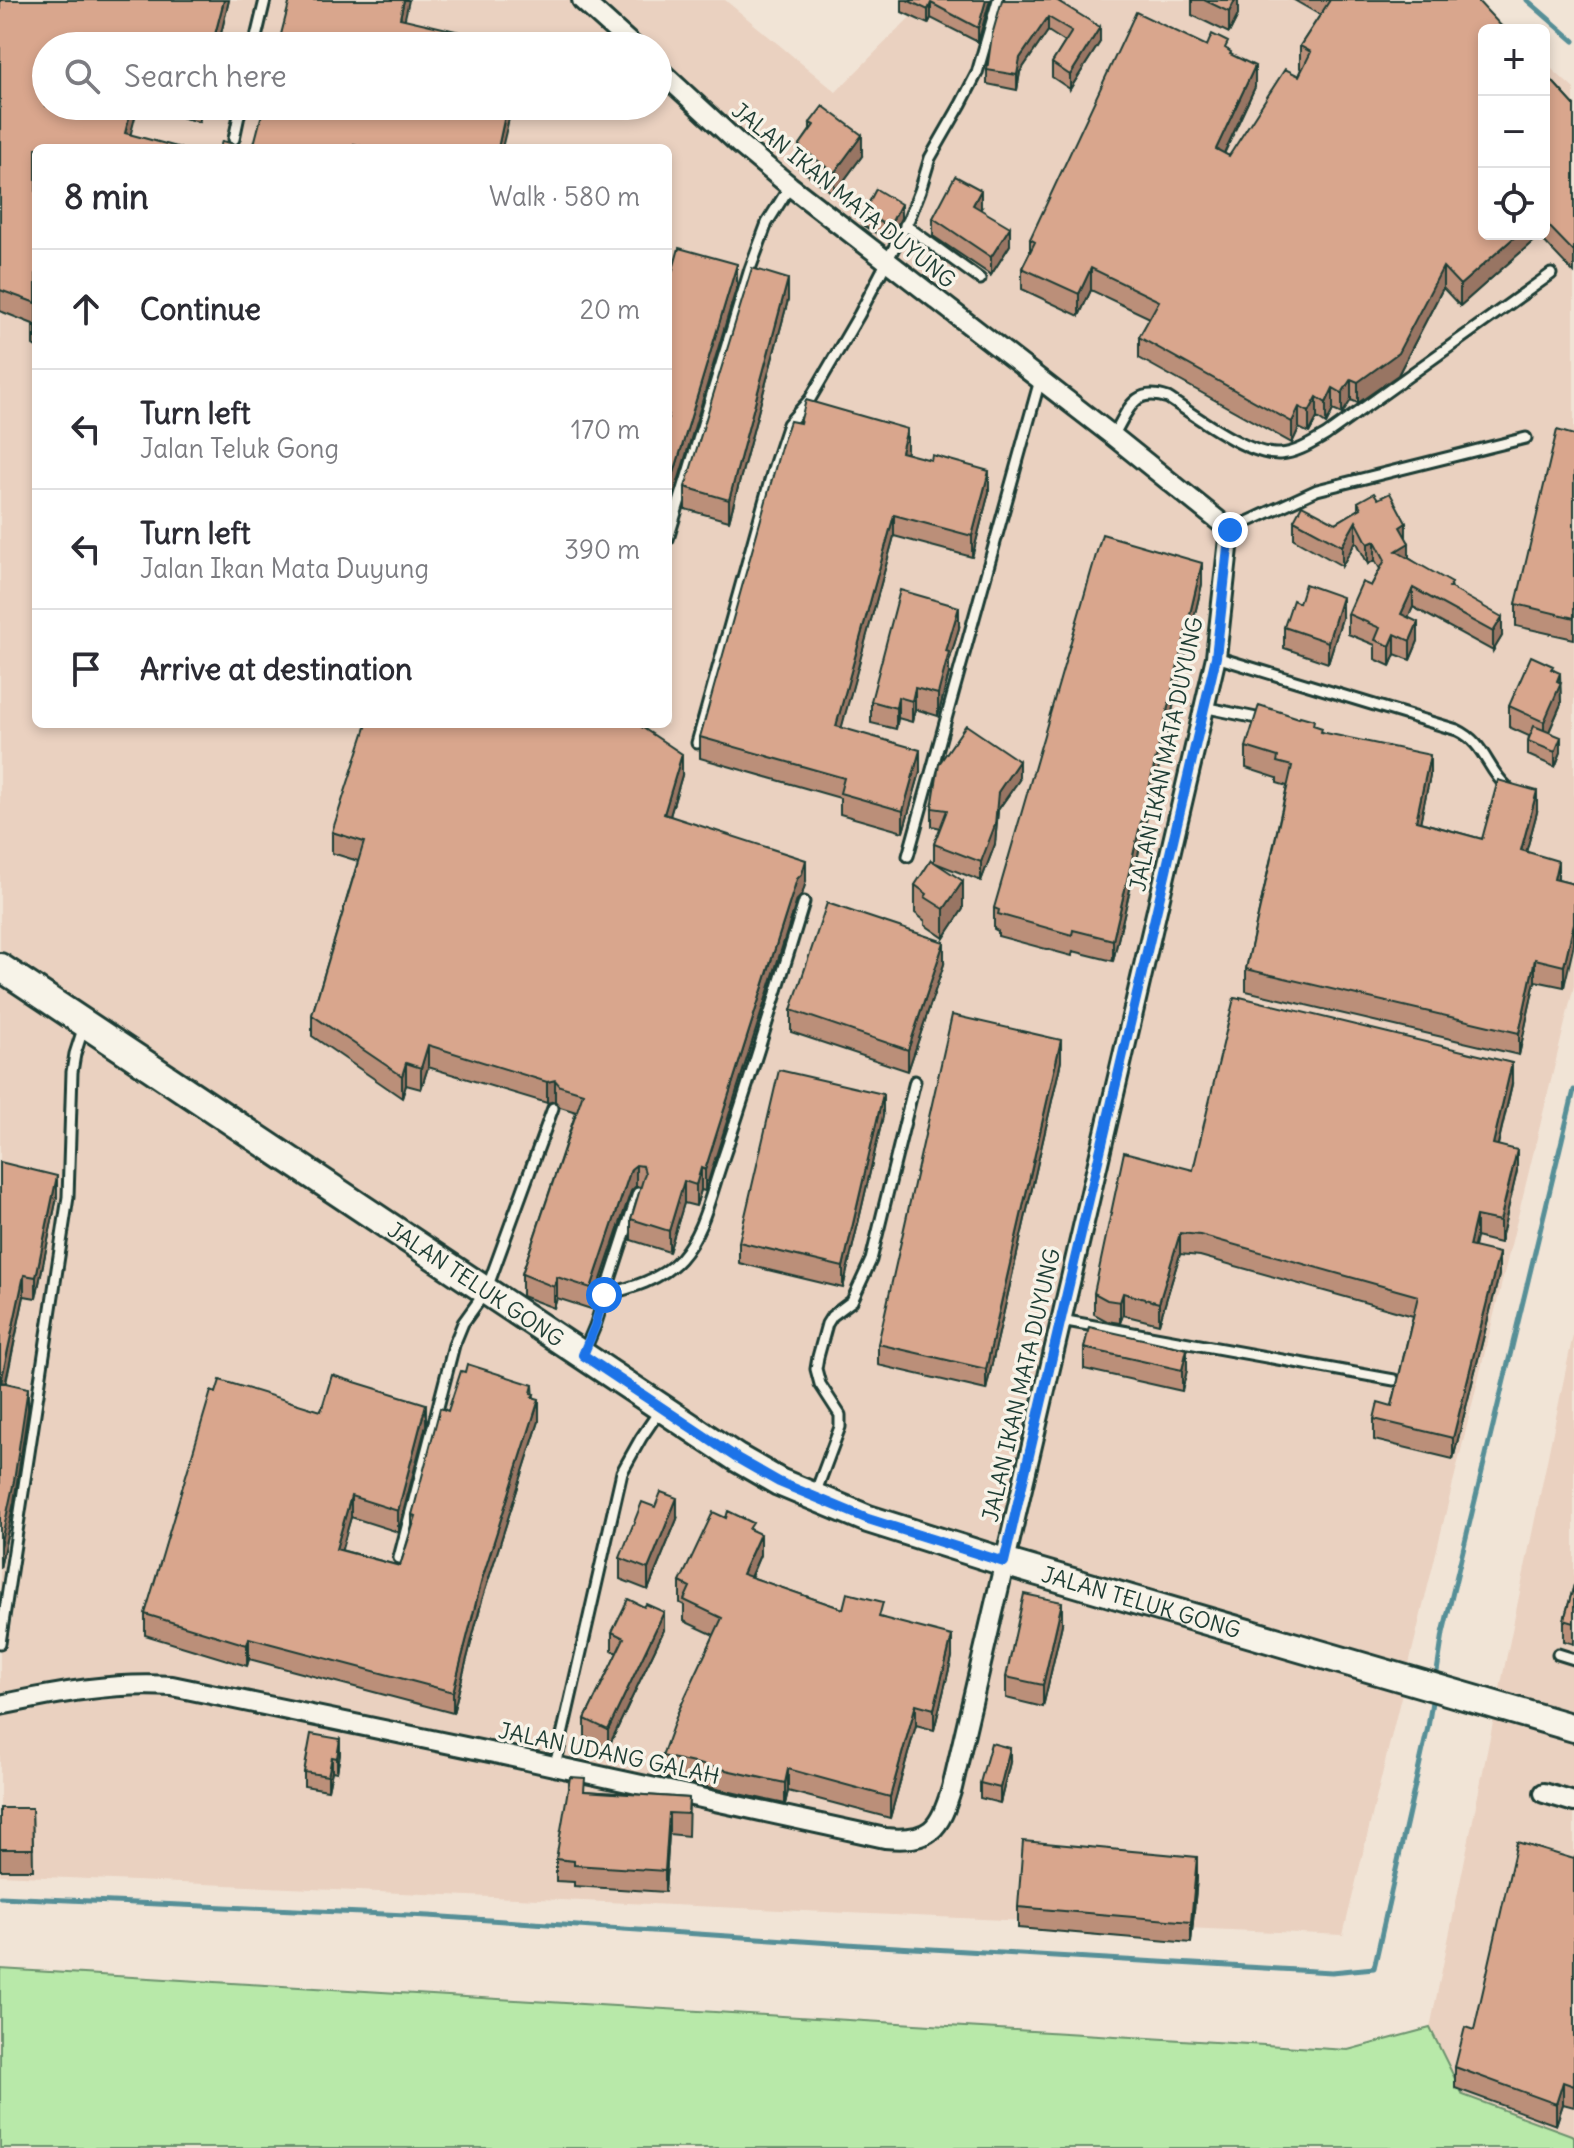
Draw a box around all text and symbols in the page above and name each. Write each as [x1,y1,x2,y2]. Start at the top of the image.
map controls [1478,24,1550,240]
button: + [1478,24,1550,96]
search box [32,32,672,120]
icon: search [60,54,104,98]
text: Search here [124,57,287,95]
street label: JALAN IKAN MATA DUYUNG [727,96,961,294]
button: − [1478,96,1550,168]
button: locate [1478,168,1550,240]
text: 8 min [64,175,149,218]
text: Walk · 580 m [489,180,640,213]
icon: ahead [64,287,108,331]
text: Continue [140,290,261,328]
text: 20 m [580,293,640,326]
text: Turn left [140,394,251,432]
icon: left [64,407,108,451]
text: 170 m [571,413,640,446]
text: Jalan Teluk Gong [140,432,339,465]
route end [1212,512,1248,548]
text: Turn left [140,514,251,552]
icon: left [64,527,108,571]
text: 390 m [564,533,640,566]
text: Jalan Ikan Mata Duyung [140,552,429,585]
street label: JALAN IKAN MATA DUYUNG [1123,614,1209,894]
icon: arrive [64,647,108,691]
text: Arrive at destination [140,650,412,688]
street label: JALAN TELUK GONG [383,1215,569,1353]
street label: JALAN IKAN MATA DUYUNG [976,1246,1066,1524]
route start [586,1277,622,1313]
street label: JALAN TELUK GONG [1039,1560,1244,1644]
street label: JALAN UDANG GALAH [496,1716,722,1790]

